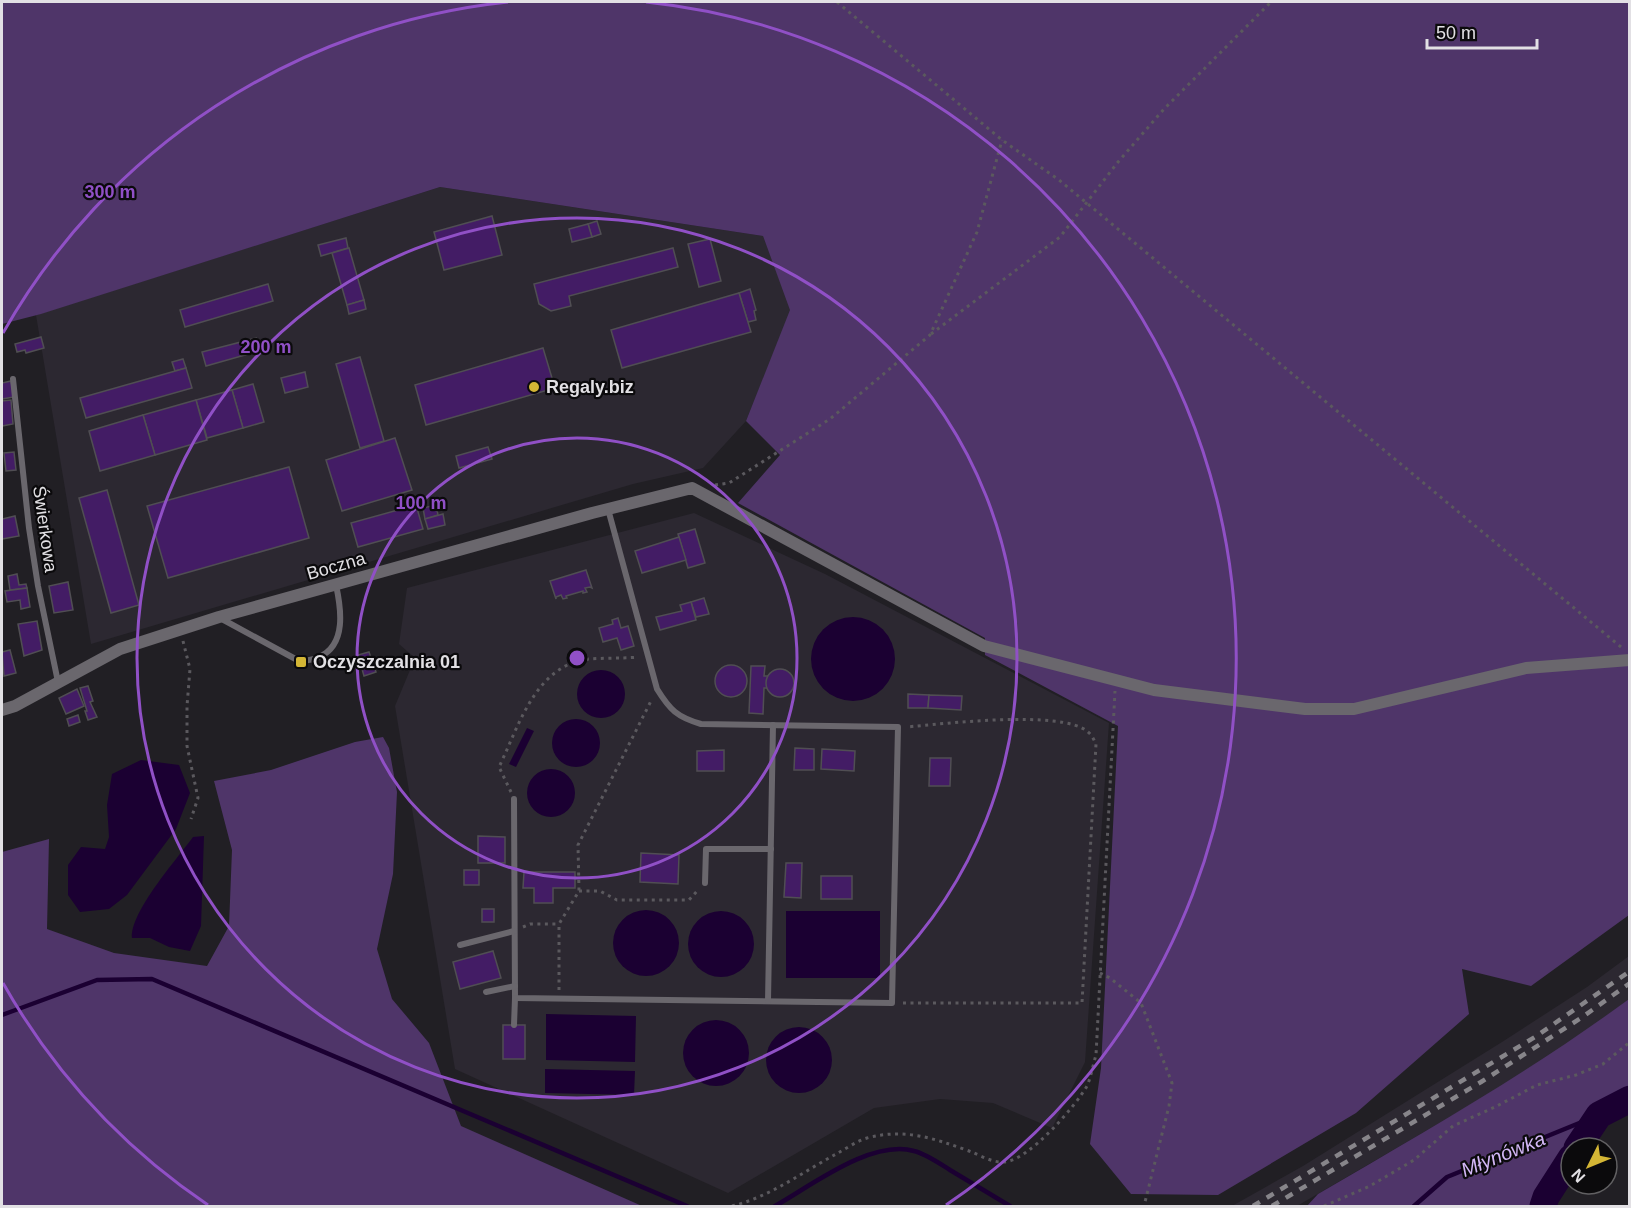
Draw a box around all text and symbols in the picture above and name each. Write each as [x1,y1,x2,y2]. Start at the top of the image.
scale bar [1427,12,1536,50]
text: 50 m [1436,23,1476,43]
text: 300 m [84,182,136,202]
text: 200 m [240,337,292,357]
place label: Regaly.biz [546,377,634,397]
marker: Regaly.biz [527,380,541,394]
street label: Świerkowa [29,484,62,574]
text: 100 m [395,493,447,513]
street label: Boczna [304,548,369,584]
centre of rings [567,648,587,668]
place label: Oczyszczalnia 01 [313,652,460,672]
marker: Oczyszczalnia 01 [294,655,308,669]
water label: Młynówka [1458,1127,1548,1181]
north arrow [1559,1136,1619,1196]
text: N [1568,1166,1589,1186]

